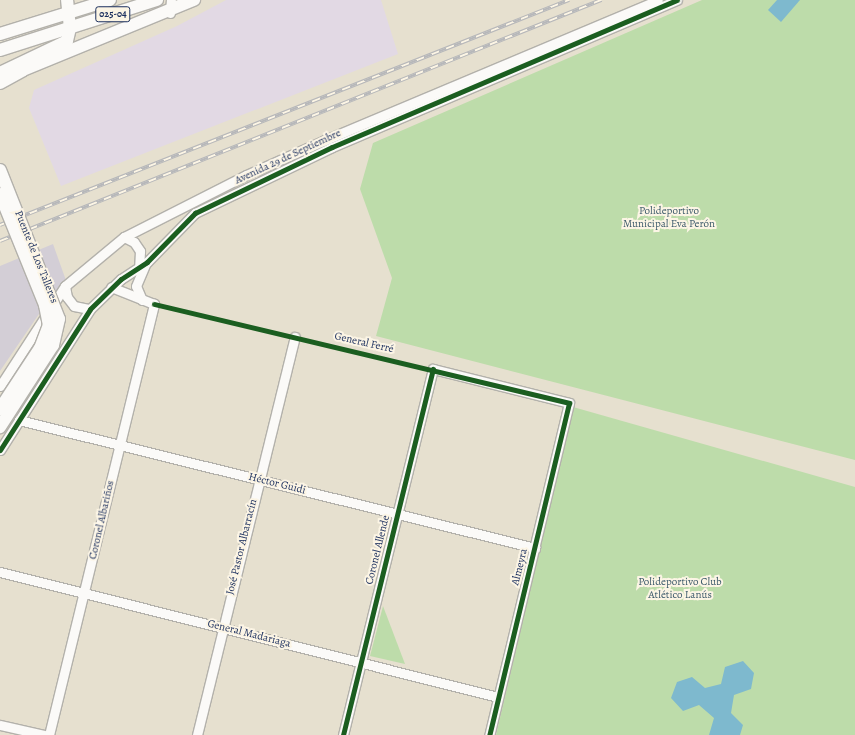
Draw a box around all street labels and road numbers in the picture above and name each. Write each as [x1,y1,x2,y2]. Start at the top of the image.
road number: 025-04 [95,6,131,22]
street label: Avenida 29 de Septiembre [233,127,343,187]
street label: Puente de Los Talleres [11,209,61,305]
street label: General Ferré [333,330,395,356]
street label: Héctor Guidi [247,471,307,497]
street label: Coronel Albariños [87,479,117,561]
street label: José Pastor Albarracín [224,498,260,596]
street label: Coronel Allende [363,514,393,586]
street label: Almeyra [509,547,531,587]
street label: General Madariaga [206,617,292,651]

